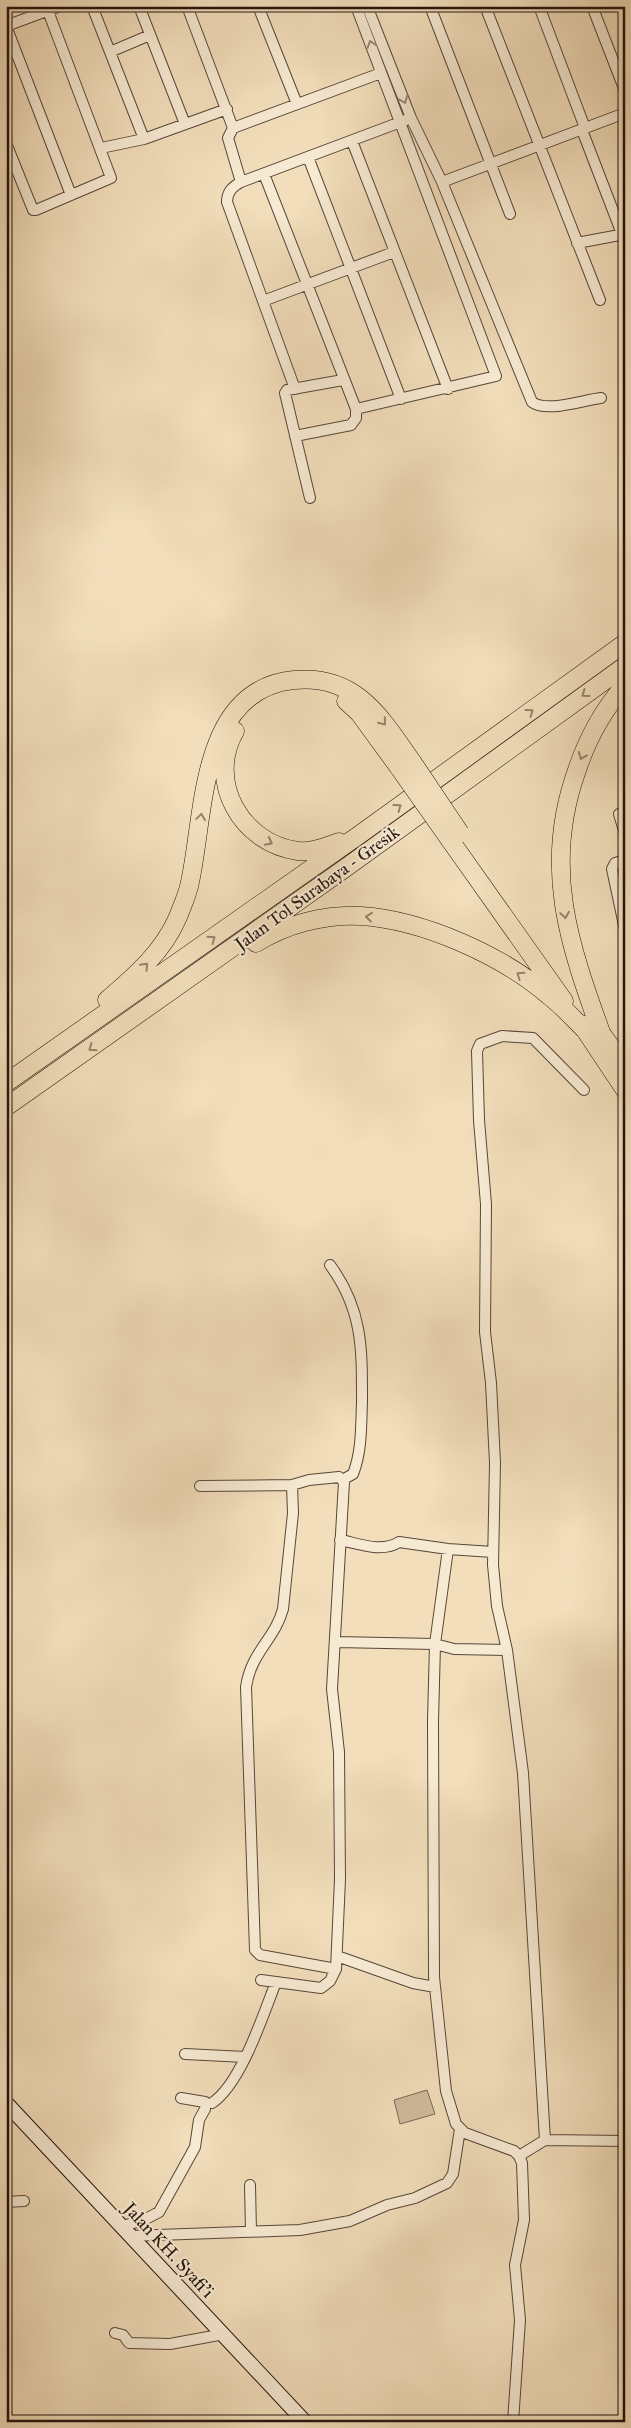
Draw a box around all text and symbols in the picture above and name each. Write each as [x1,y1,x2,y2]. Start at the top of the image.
one-way arrow [367,40,377,48]
one-way arrow [398,95,409,104]
one-way arrow [582,689,591,697]
one-way arrow [524,709,534,718]
one-way arrow [377,716,385,725]
one-way arrow [578,751,588,760]
one-way arrow [392,804,402,813]
one-way arrow [195,813,206,821]
street label: Jalan Tol Surabaya - Gresik [229,821,405,957]
one-way arrow [264,835,273,845]
one-way arrow [560,911,570,920]
one-way arrow [365,912,373,923]
one-way arrow [206,936,216,945]
one-way arrow [139,963,148,972]
one-way arrow [516,972,525,982]
one-way arrow [88,1042,98,1051]
street label: Jalan KH. Syafi'i [117,2196,219,2303]

